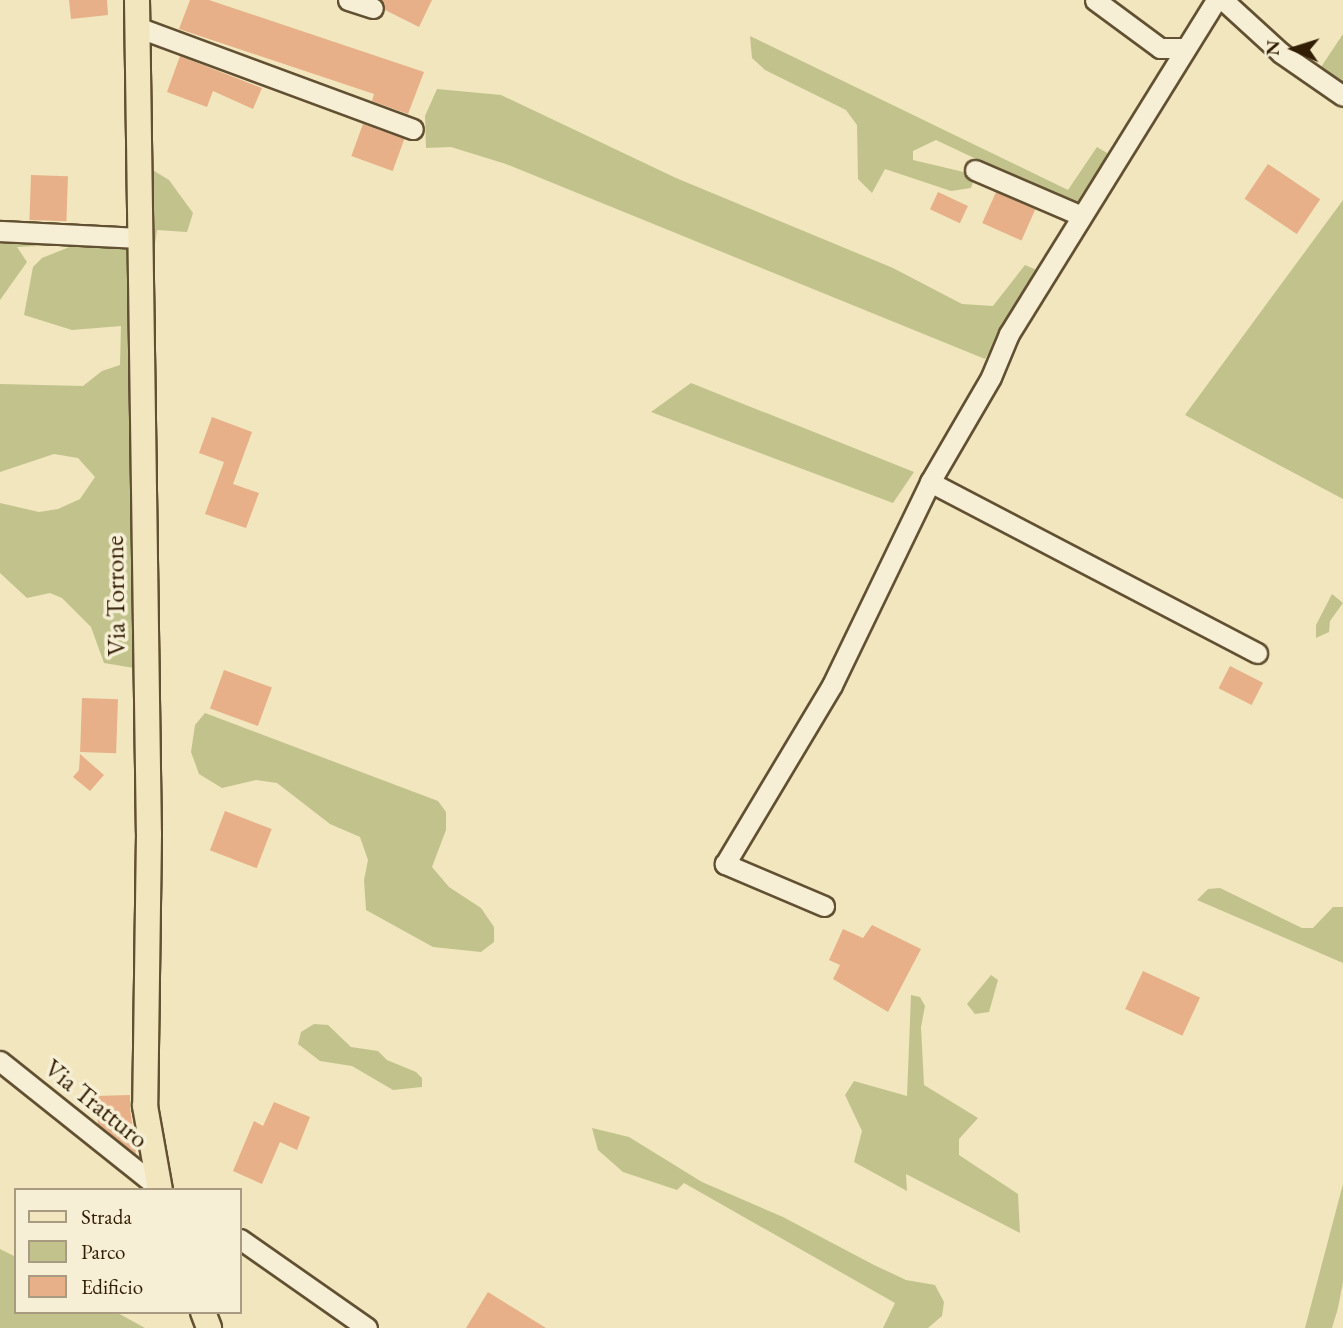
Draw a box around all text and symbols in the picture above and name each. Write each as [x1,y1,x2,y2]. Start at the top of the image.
north arrow [1259,14,1329,84]
text: N [1260,40,1285,56]
street label: Via Torrone [99,535,133,657]
street label: Via Tratturo [38,1053,154,1155]
legend [14,1188,242,1314]
text: Strada [81,1203,132,1230]
text: Parco [81,1238,125,1265]
text: Edificio [81,1273,143,1300]

